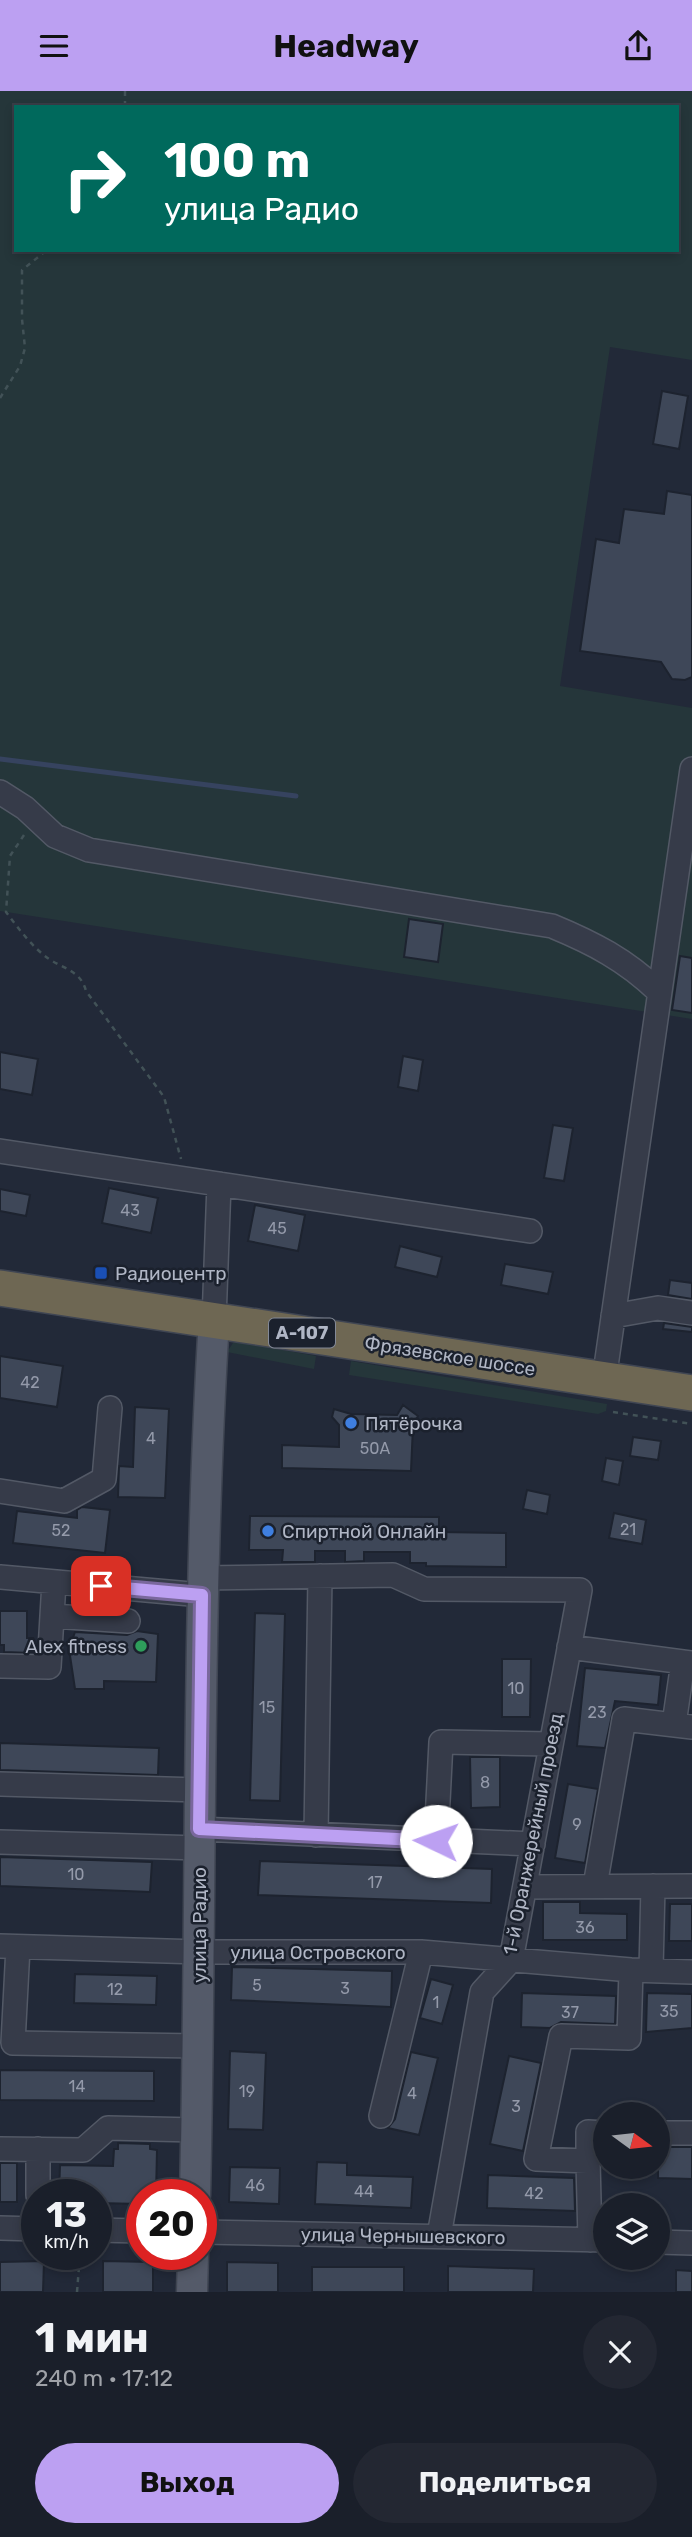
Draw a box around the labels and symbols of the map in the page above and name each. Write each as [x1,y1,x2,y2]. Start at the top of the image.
house number: 43 [120,1201,140,1220]
house number: 45 [267,1219,287,1238]
place label: Радиоцентр [115,1262,227,1285]
marker: Радиоцентр [93,1265,109,1281]
road number: А-107 [269,1318,335,1347]
street label: Фрязевское шоссе [363,1331,537,1381]
house number: 42 [20,1373,40,1392]
place label: Пятёрочка [365,1412,463,1435]
marker: Пятёрочка [343,1415,359,1431]
house number: 4 [146,1429,156,1448]
house number: 50А [360,1439,390,1458]
place label: Спиртной Онлайн [282,1520,446,1543]
house number: 21 [620,1520,636,1539]
house number: 52 [52,1521,70,1540]
marker: Спиртной Онлайн [260,1523,276,1539]
pin [71,1556,131,1616]
place label: Alex fitness [25,1635,127,1658]
marker: Alex fitness [133,1638,149,1654]
house number: 10 [507,1679,525,1698]
house number: 15 [259,1698,275,1717]
house number: 23 [587,1703,607,1722]
street label: 1-й Оранжерейный проезд [498,1711,568,1957]
house number: 8 [480,1773,490,1792]
position arrow [399,1804,473,1878]
house number: 9 [572,1815,582,1834]
house number: 10 [67,1865,85,1884]
street label: улица Радио [188,1867,211,1983]
house number: 17 [367,1873,383,1892]
house number: 36 [575,1918,595,1937]
street label: улица Островского [230,1941,406,1964]
house number: 5 [252,1976,262,1995]
house number: 3 [340,1979,350,1998]
house number: 12 [107,1980,123,1999]
house number: 1 [433,1993,439,2012]
house number: 35 [659,2002,679,2021]
house number: 37 [561,2003,579,2022]
house number: 14 [69,2077,85,2096]
house number: 19 [239,2082,255,2101]
house number: 4 [407,2084,417,2103]
house number: 3 [511,2097,521,2116]
north arrow [593,2102,670,2179]
house number: 46 [245,2176,265,2195]
speed limit sign: 20 [126,2179,217,2270]
house number: 44 [354,2182,374,2201]
house number: 42 [524,2184,544,2203]
street label: улица Чернышевского [300,2223,506,2249]

